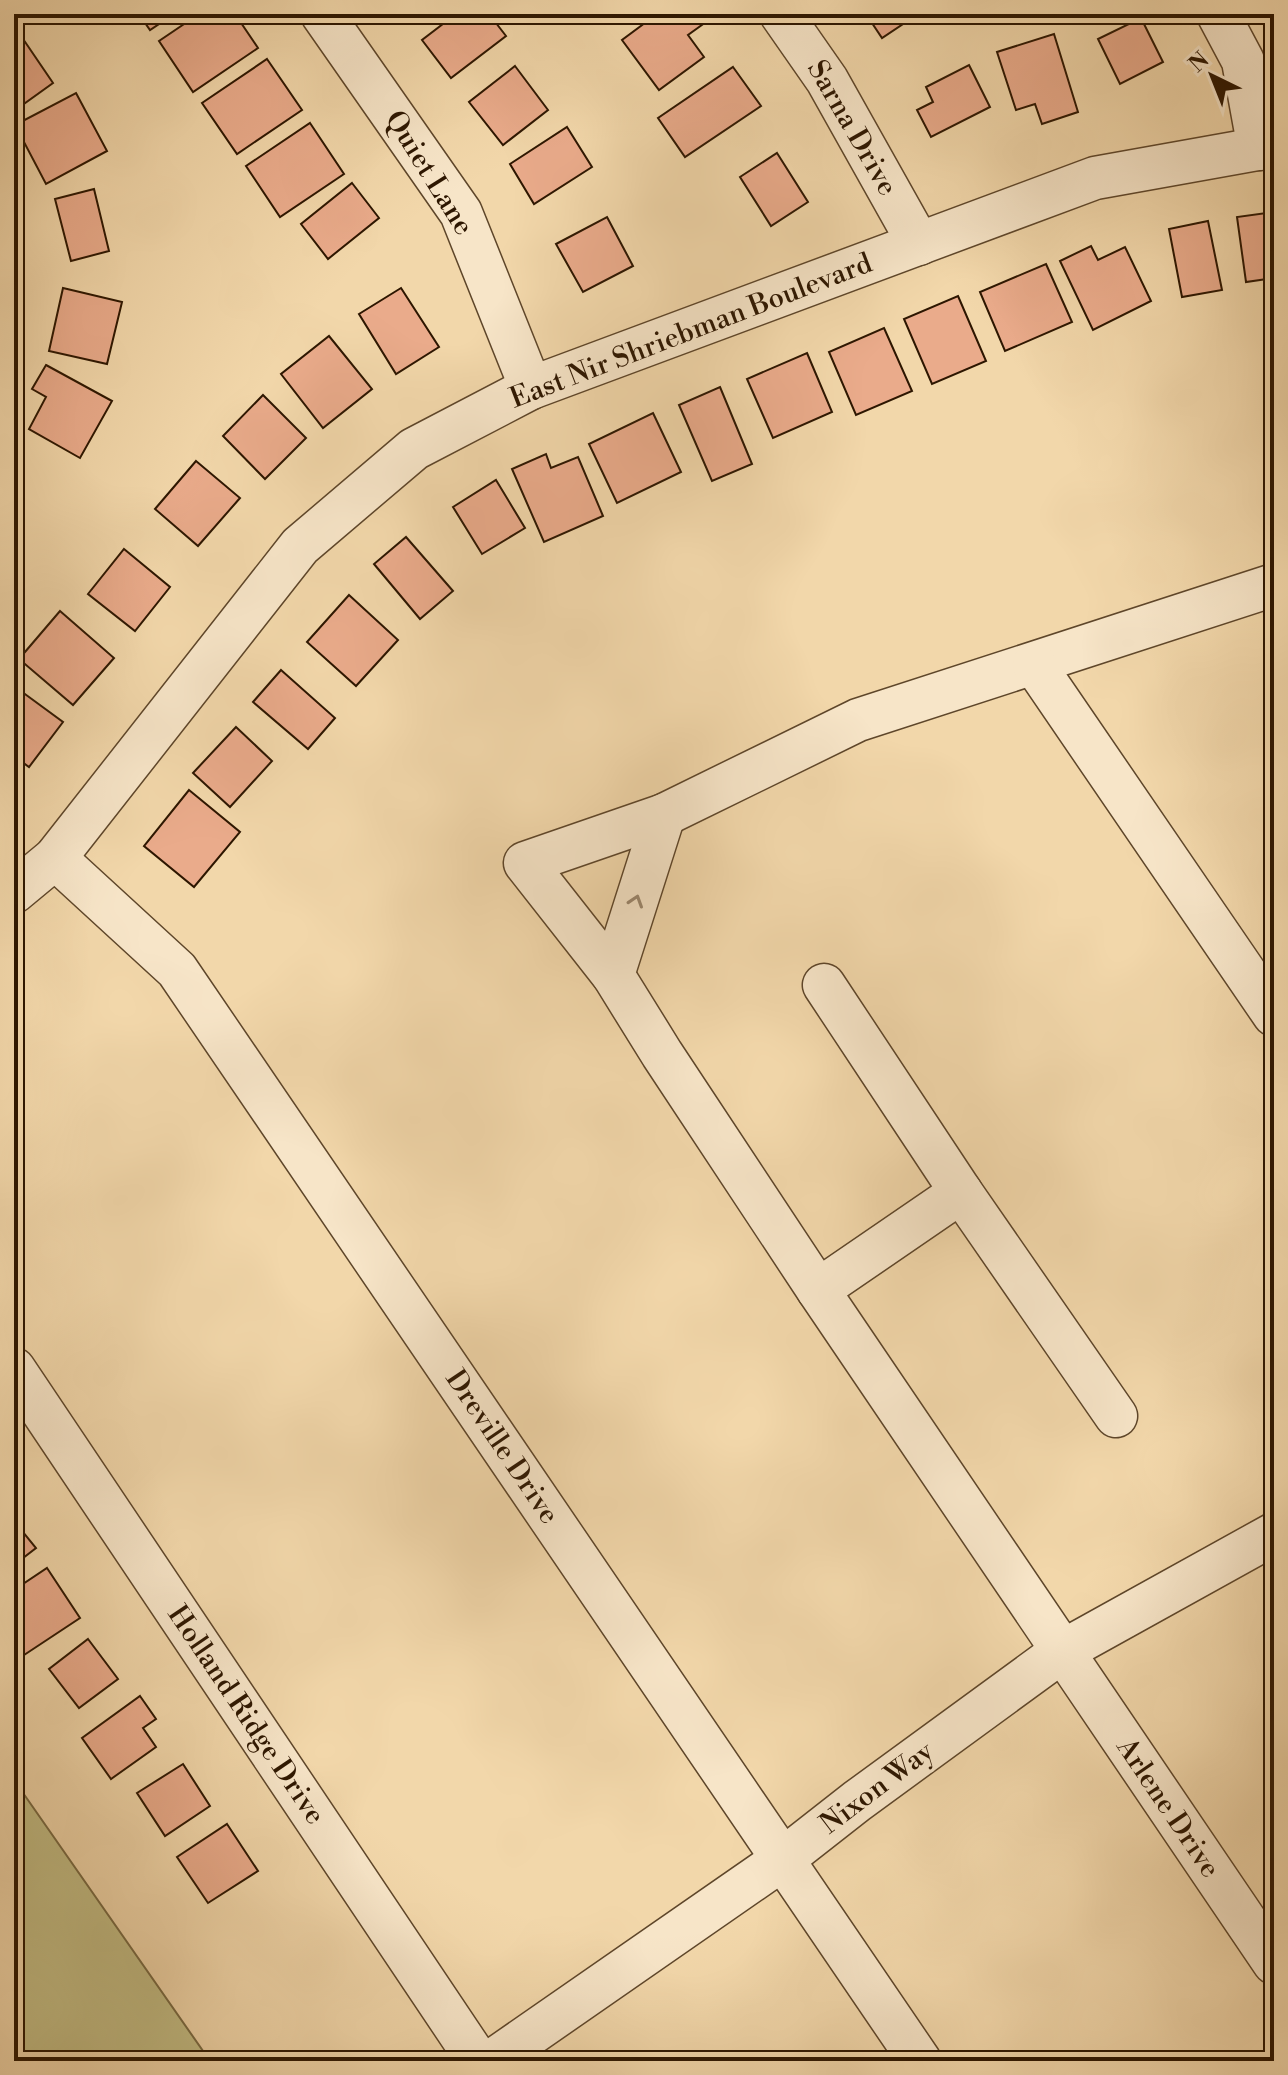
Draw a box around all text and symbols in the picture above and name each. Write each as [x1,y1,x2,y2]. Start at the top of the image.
north arrow [1172,36,1252,116]
text: N [1184,46,1215,78]
street label: Sarna Drive [799,54,905,202]
street label: Quiet Lane [377,104,481,242]
street label: East Nir Shriebman Boulevard [505,246,877,416]
one-way arrow [627,894,643,908]
street label: Dreville Drive [438,1363,566,1531]
street label: Holland Ridge Drive [160,1599,332,1831]
street label: Arlene Drive [1108,1731,1228,1885]
street label: Nixon Way [813,1734,941,1842]

